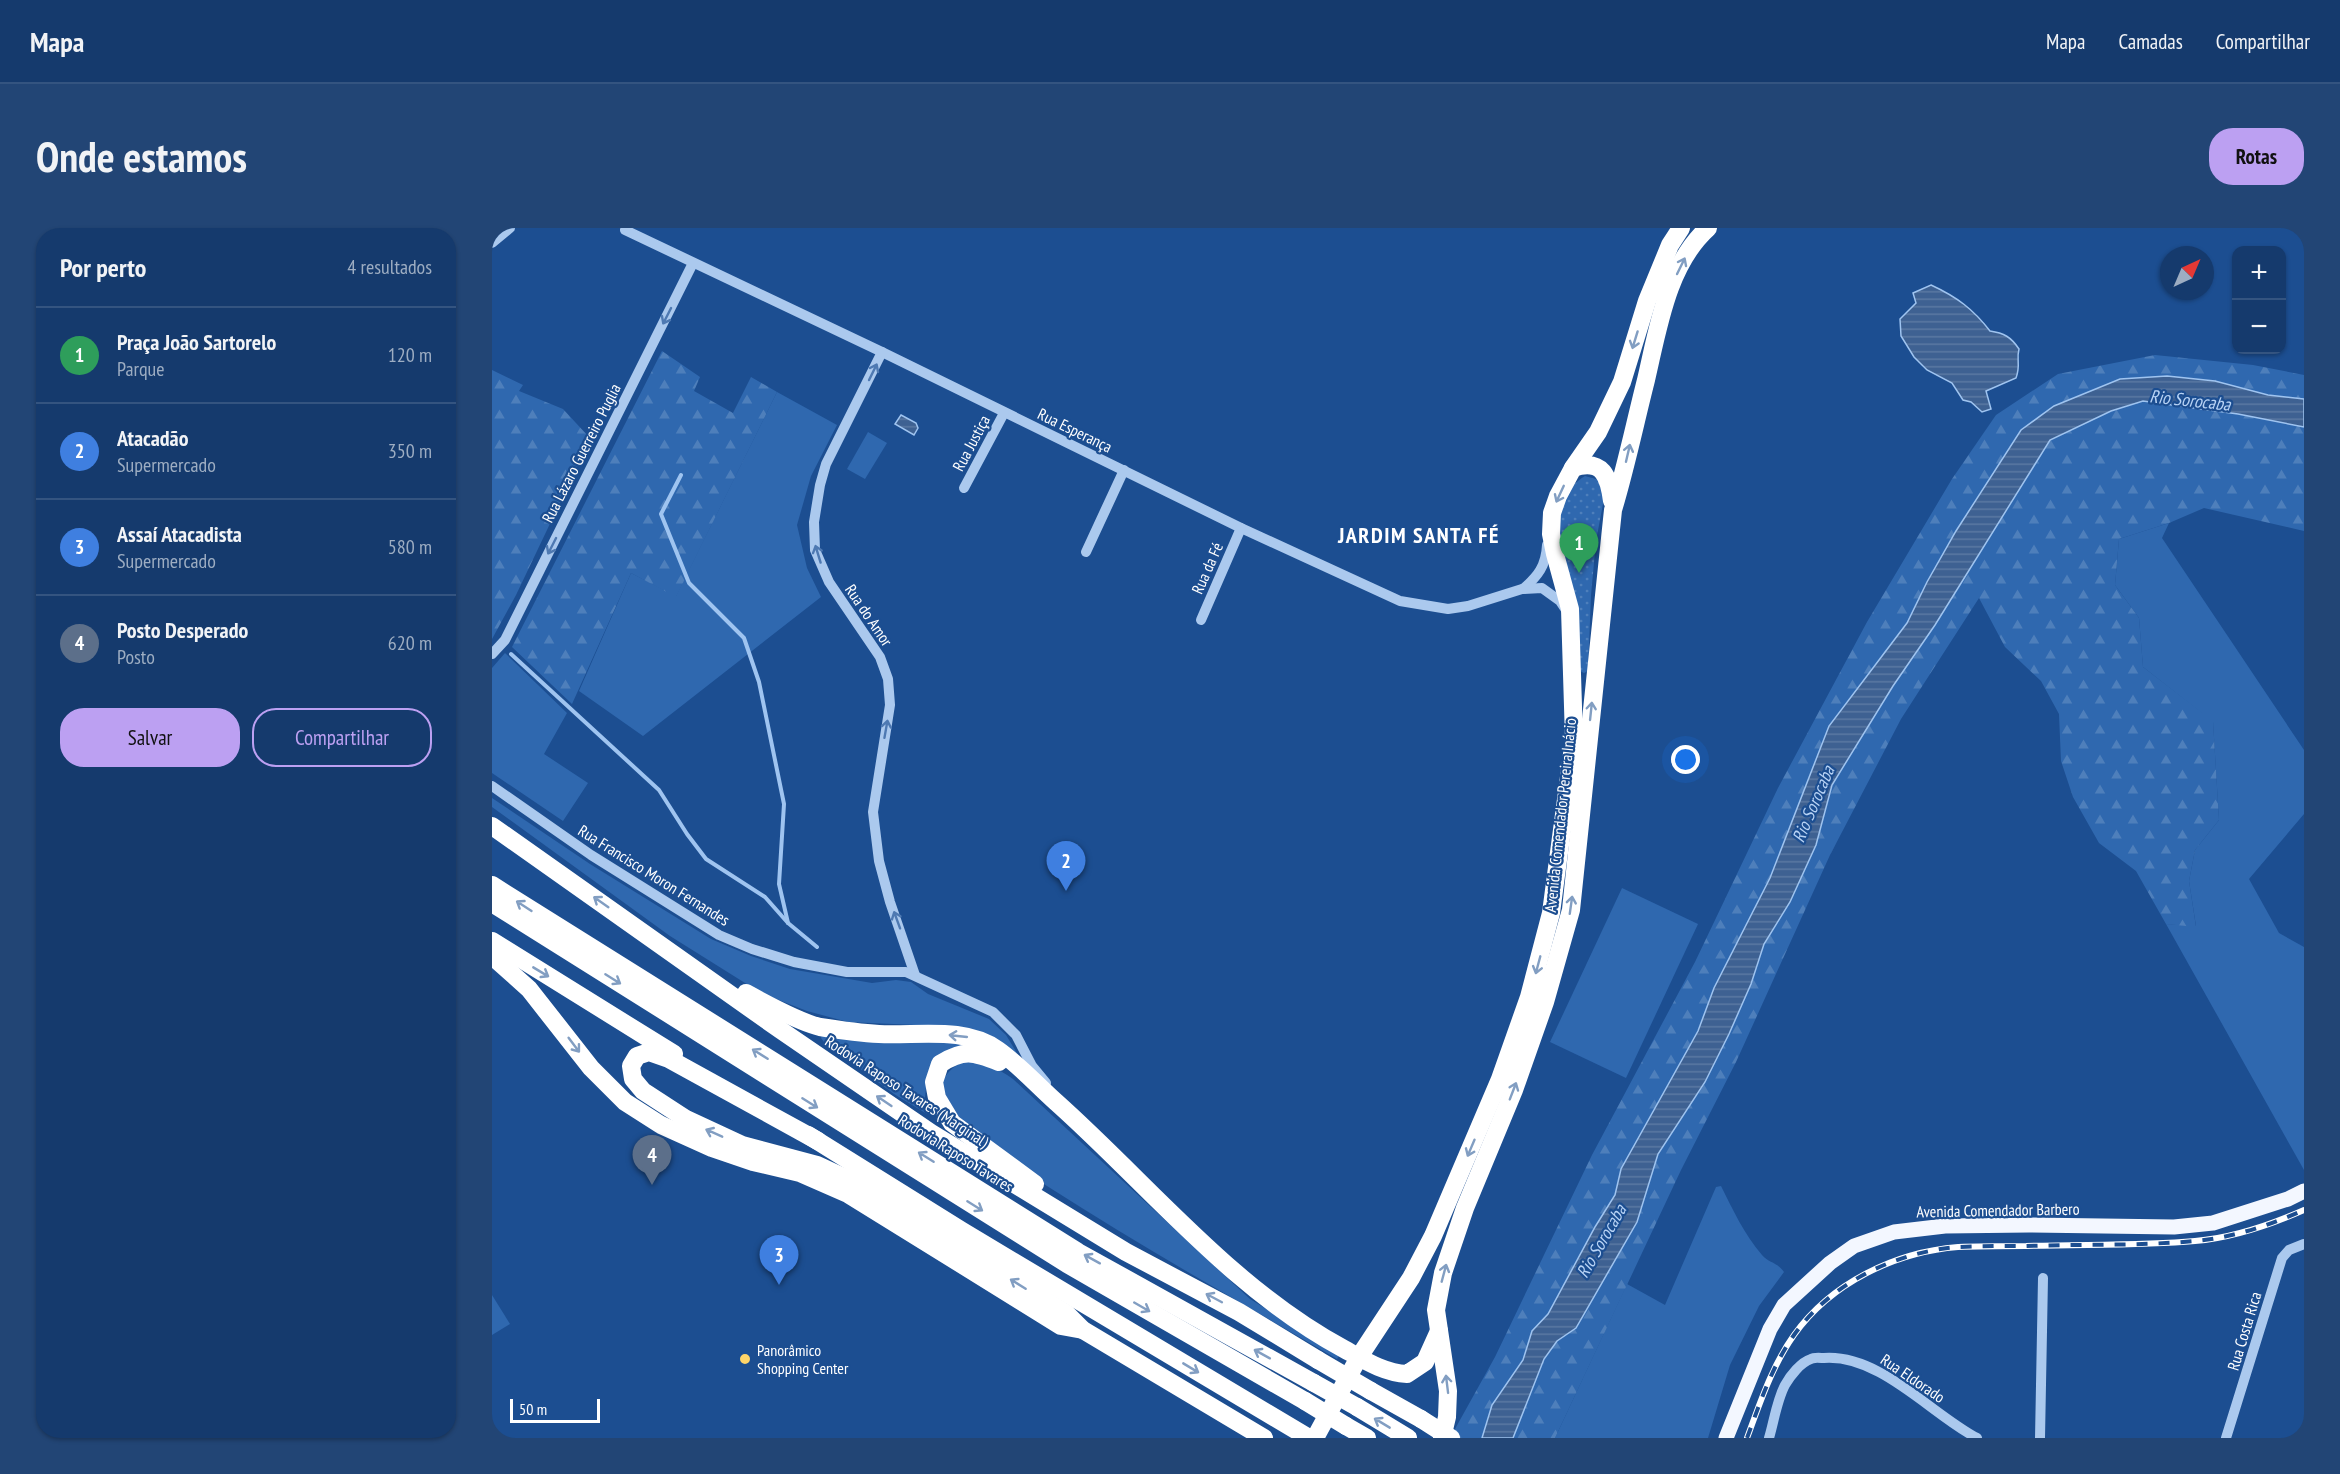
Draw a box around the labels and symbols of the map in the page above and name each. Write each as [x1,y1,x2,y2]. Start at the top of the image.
north arrow [2160,246,2214,300]
one-way arrow [1675,257,1687,275]
one-way arrow [660,306,672,324]
one-way arrow [1629,330,1640,349]
one-way arrow [867,364,879,382]
street label: Rua Lázaro Guerreiro Puglia [537,380,625,526]
water label: Rio Sorocaba [2149,384,2232,416]
street label: Rua Esperança [1035,403,1115,457]
street label: Rua Justiça [948,412,994,474]
one-way arrow [1623,444,1635,463]
one-way arrow [1553,485,1565,503]
district label: JARDIM SANTA FÉ [1337,521,1500,549]
pin: 1 [1560,524,1598,573]
one-way arrow [545,537,557,555]
street label: Rua da Fé [1187,539,1227,597]
one-way arrow [812,545,823,564]
street label: Rua do Amor [841,580,897,650]
one-way arrow [1586,702,1597,722]
street label: Avenida Comendador Pereira Inácio [1540,717,1580,913]
one-way arrow [881,720,892,739]
your location [1671,745,1700,774]
water label: Rio Sorocaba [1787,762,1840,846]
street label: Rua Francisco Moron Fernandes [575,820,733,930]
pin: 2 [1046,842,1086,891]
one-way arrow [593,896,610,908]
one-way arrow [1565,896,1576,915]
one-way arrow [516,899,533,911]
one-way arrow [890,911,901,930]
one-way arrow [1531,955,1543,974]
one-way arrow [532,967,549,979]
one-way arrow [604,974,621,986]
one-way arrow [949,1030,969,1041]
street label: Rodovia Raposo Tavares (Marginal) [821,1031,993,1152]
one-way arrow [568,1037,580,1053]
one-way arrow [752,1048,769,1060]
one-way arrow [1508,1082,1519,1101]
one-way arrow [877,1095,893,1107]
one-way arrow [801,1097,818,1109]
street label: Rodovia Raposo Tavares [895,1110,1017,1196]
one-way arrow [706,1127,724,1138]
pin: 4 [632,1136,672,1185]
one-way arrow [1465,1138,1476,1156]
one-way arrow [918,1151,935,1163]
street label: Avenida Comendador Barbero [1916,1199,2080,1221]
water label: Rio Sorocaba [1571,1200,1632,1282]
one-way arrow [966,1201,983,1213]
pin: 3 [760,1236,798,1285]
one-way arrow [1084,1253,1101,1265]
one-way arrow [1439,1264,1450,1283]
one-way arrow [1010,1277,1027,1289]
street label: Rua Costa Rica [2223,1289,2265,1373]
one-way arrow [1205,1292,1223,1303]
one-way arrow [1133,1302,1150,1314]
place label: Panorâmico Shopping Center [757,1340,849,1378]
one-way arrow [1254,1348,1272,1359]
street label: Rua Eldorado [1877,1349,1949,1407]
marker: Panorâmico Shopping Center [738,1352,752,1366]
one-way arrow [1182,1362,1199,1374]
one-way arrow [1441,1375,1452,1395]
scale bar [510,1396,600,1424]
one-way arrow [1374,1416,1391,1428]

